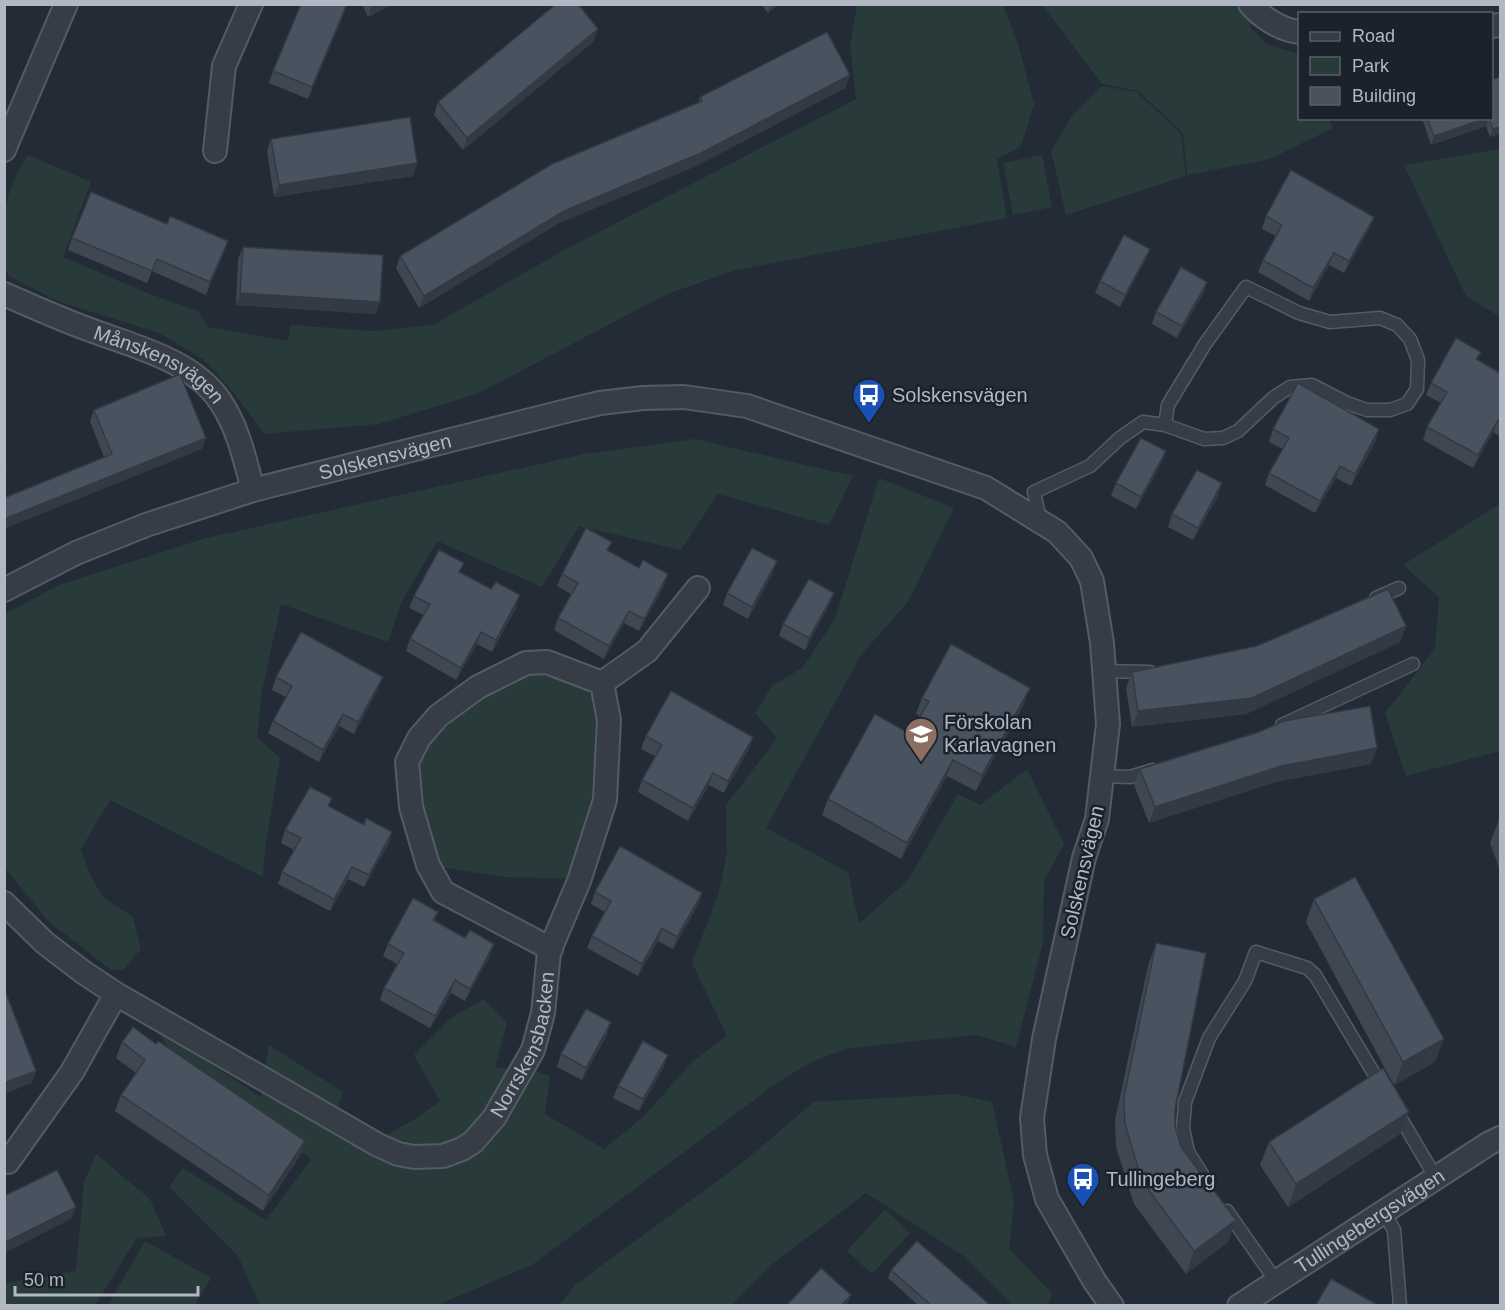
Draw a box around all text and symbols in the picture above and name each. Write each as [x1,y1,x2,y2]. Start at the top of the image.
legend [1298,12,1493,120]
text: Road [1352,26,1395,46]
text: Park [1352,56,1390,76]
text: Building [1352,86,1416,106]
street label: Månskensvägen [91,321,229,407]
bus stop icon: Solskensvägen [851,377,887,424]
place label: Solskensvägen [892,384,1028,406]
street label: Solskensvägen [316,429,453,484]
place label: Förskolan Karlavagnen [944,711,1056,756]
school or university icon: Förskolan Karlavagnen [903,716,939,763]
street label: Solskensvägen [1056,803,1108,941]
street label: Norrskensbacken [486,971,558,1121]
bus stop icon: Tullingeberg [1065,1161,1101,1208]
street label: Tullingebergsvägen [1291,1164,1449,1278]
place label: Tullingeberg [1106,1168,1215,1190]
scale bar [15,1259,198,1297]
text: 50 m [24,1270,64,1290]

